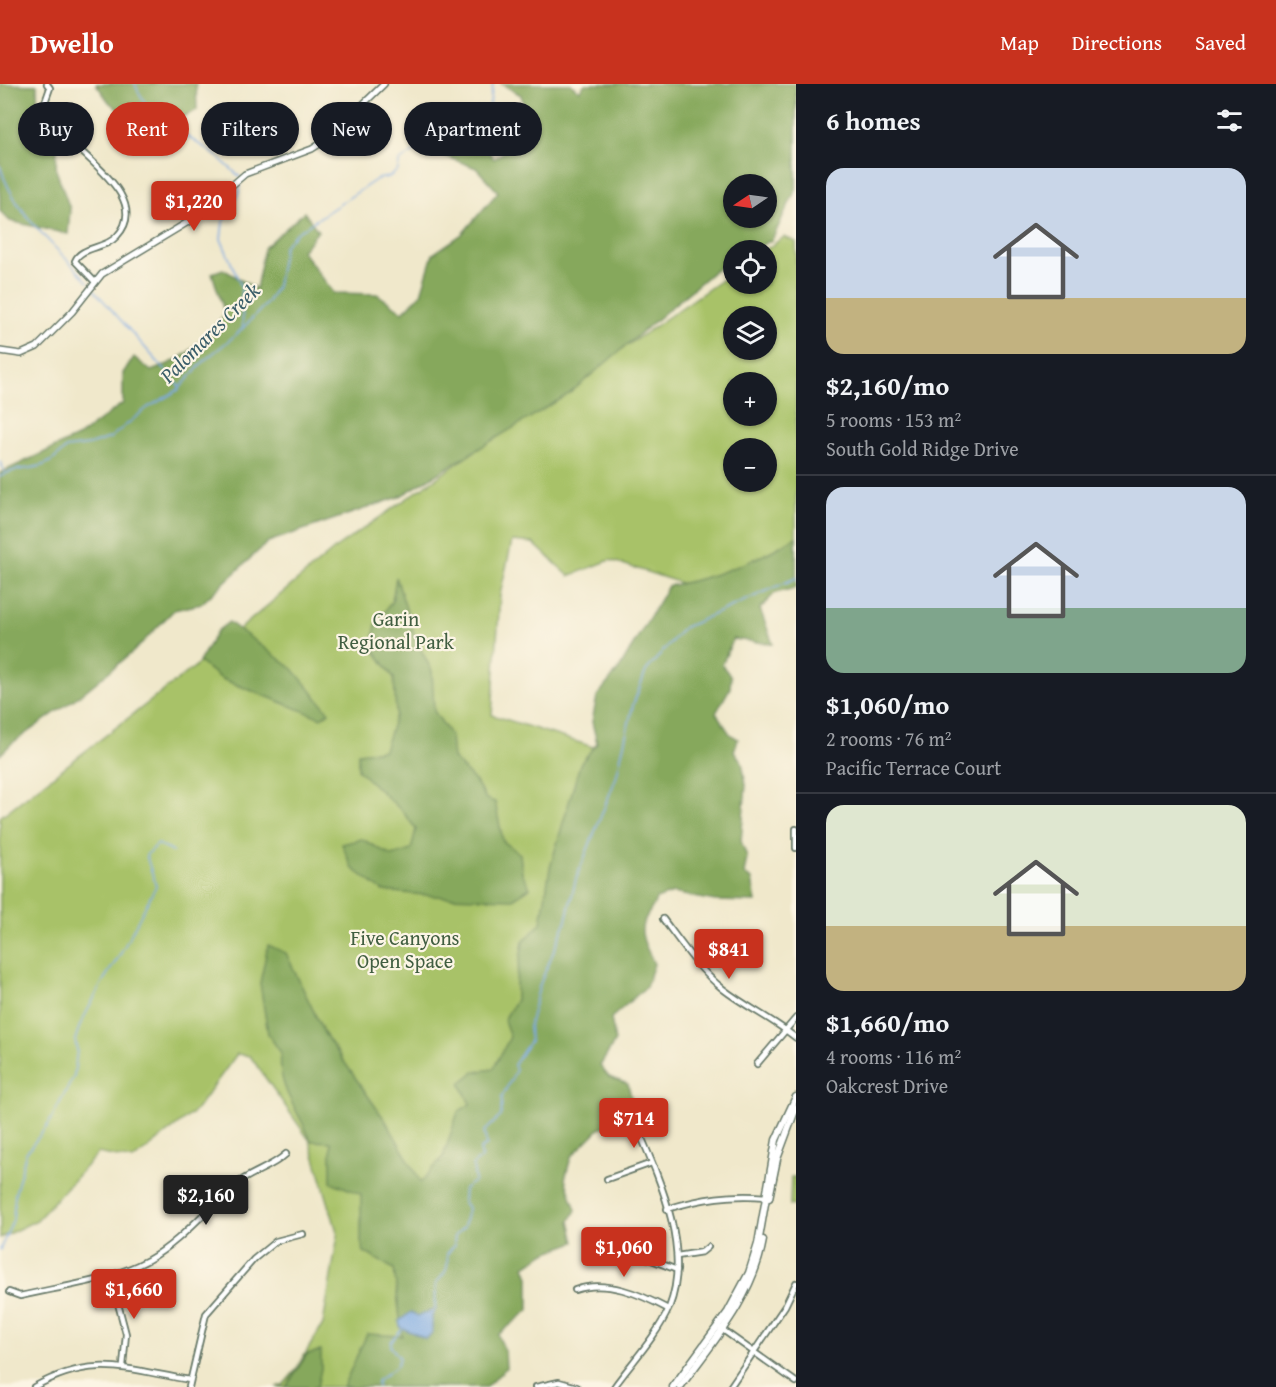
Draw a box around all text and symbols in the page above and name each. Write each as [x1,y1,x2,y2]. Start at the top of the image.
text: Dwello [30,22,114,63]
text: Map [1000,27,1039,58]
text: Directions [1072,27,1162,58]
text: Saved [1195,27,1246,58]
text: 6 homes [826,101,921,140]
chip: Buy [18,102,94,156]
chip: Rent [106,102,189,156]
chip: Filters [201,102,299,156]
chip: New [311,102,392,156]
chip: Apartment [404,102,542,156]
icon: filters [1213,104,1246,137]
north arrow [723,174,777,228]
map controls [723,174,777,492]
pin: $1,220 [145,181,243,232]
text: $1,220 [165,186,223,215]
icon: home [982,207,1090,315]
button: locate [723,240,777,294]
water label: Palomares Creek [152,275,267,391]
button: layers [723,306,777,360]
text: $2,160/mo [826,366,949,405]
button: + [723,372,777,426]
text: 5 rooms · 153 m² [826,405,961,434]
text: South Gold Ridge Drive [826,434,1019,463]
button: − [723,438,777,492]
icon: home [982,526,1090,634]
park label: Garin Regional Park [338,604,455,656]
text: $1,060/mo [826,685,949,724]
text: 2 rooms · 76 m² [826,724,952,753]
text: Pacific Terrace Court [826,753,1001,782]
icon: home [982,844,1090,952]
park label: Five Canyons Open Space [350,923,460,975]
pin: $841 [693,929,765,980]
text: $841 [708,934,750,963]
text: $1,660/mo [826,1003,949,1042]
text: 4 rooms · 116 m² [826,1042,961,1071]
text: Oakcrest Drive [826,1071,948,1100]
pin: $714 [598,1098,670,1149]
text: $714 [613,1103,655,1132]
pin: $2,160 [157,1175,255,1226]
text: $2,160 [177,1180,235,1209]
pin: $1,060 [575,1227,673,1278]
text: $1,060 [595,1232,653,1261]
pin: $1,660 [85,1269,183,1320]
text: $1,660 [105,1274,163,1303]

